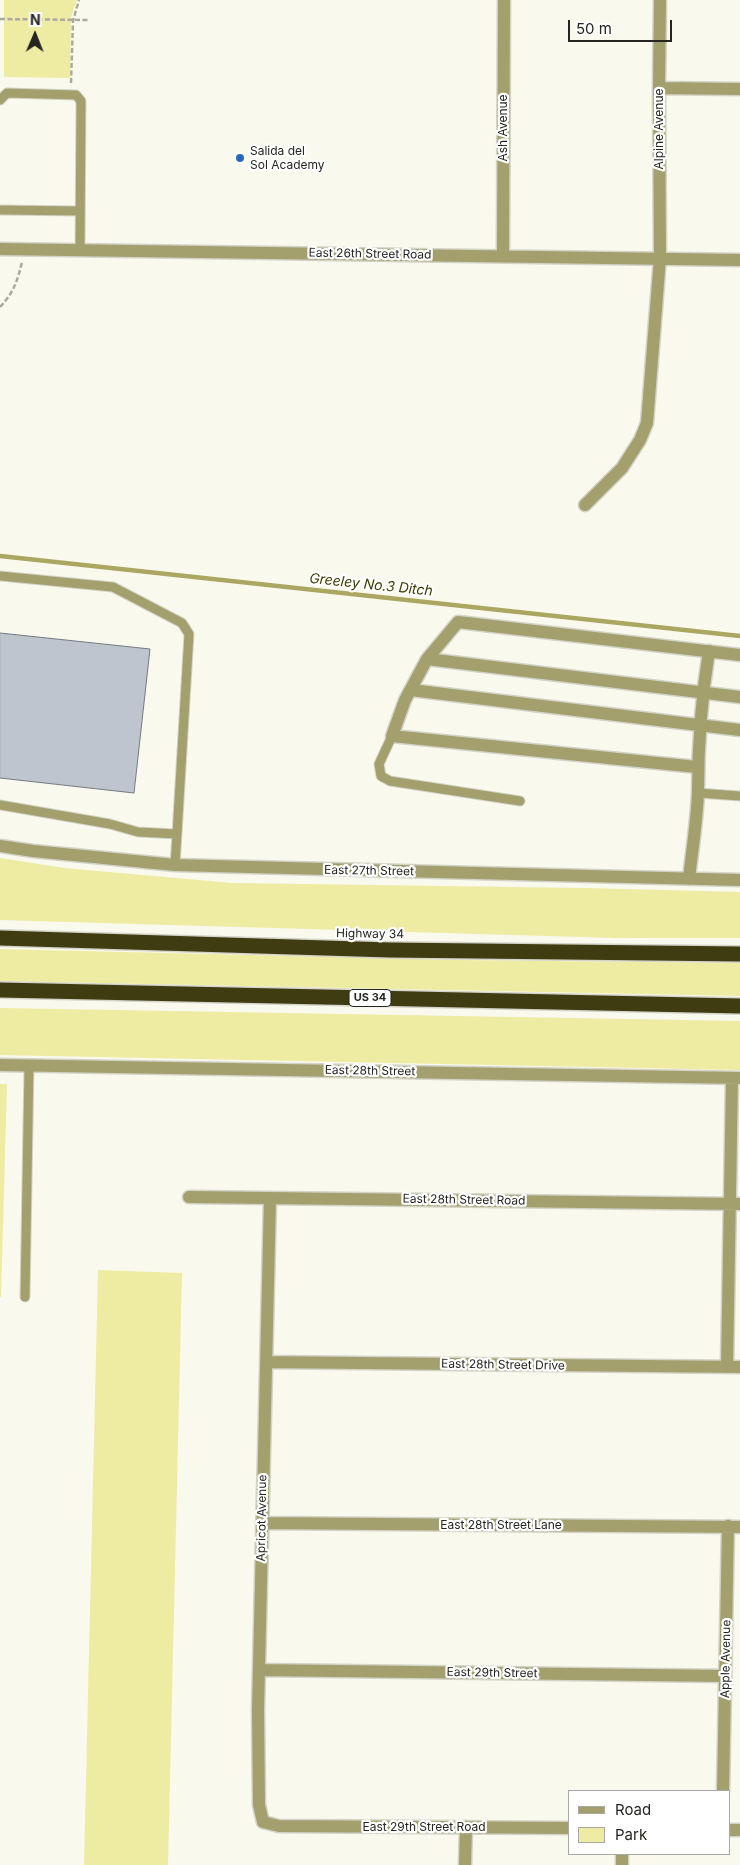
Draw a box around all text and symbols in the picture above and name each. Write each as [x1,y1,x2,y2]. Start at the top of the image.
north arrow [10,10,60,60]
scale bar [570,10,674,42]
text: N [30,11,41,28]
text: 50 m [576,19,612,38]
street label: Alpine Avenue [652,88,666,170]
street label: Ash Avenue [496,94,510,162]
place label: Salida del Sol Academy [250,144,325,172]
marker: Salida del Sol Academy [234,152,246,164]
street label: East 26th Street Road [308,246,432,262]
water label: Greeley No.3 Ditch [308,570,434,600]
street label: East 27th Street [324,863,414,879]
street label: Highway 34 [336,926,404,942]
road number: US 34 [349,990,391,1006]
street label: East 28th Street [325,1063,415,1079]
street label: East 28th Street Road [402,1192,526,1208]
street label: East 28th Street Drive [441,1357,565,1373]
street label: Apricot Avenue [254,1475,270,1561]
street label: East 28th Street Lane [440,1518,562,1532]
street label: Apple Avenue [718,1620,734,1698]
street label: East 29th Street [446,1665,538,1681]
legend [568,1790,730,1855]
text: Road [615,1800,651,1819]
street label: East 29th Street Road [362,1820,486,1834]
text: Park [615,1825,647,1844]

